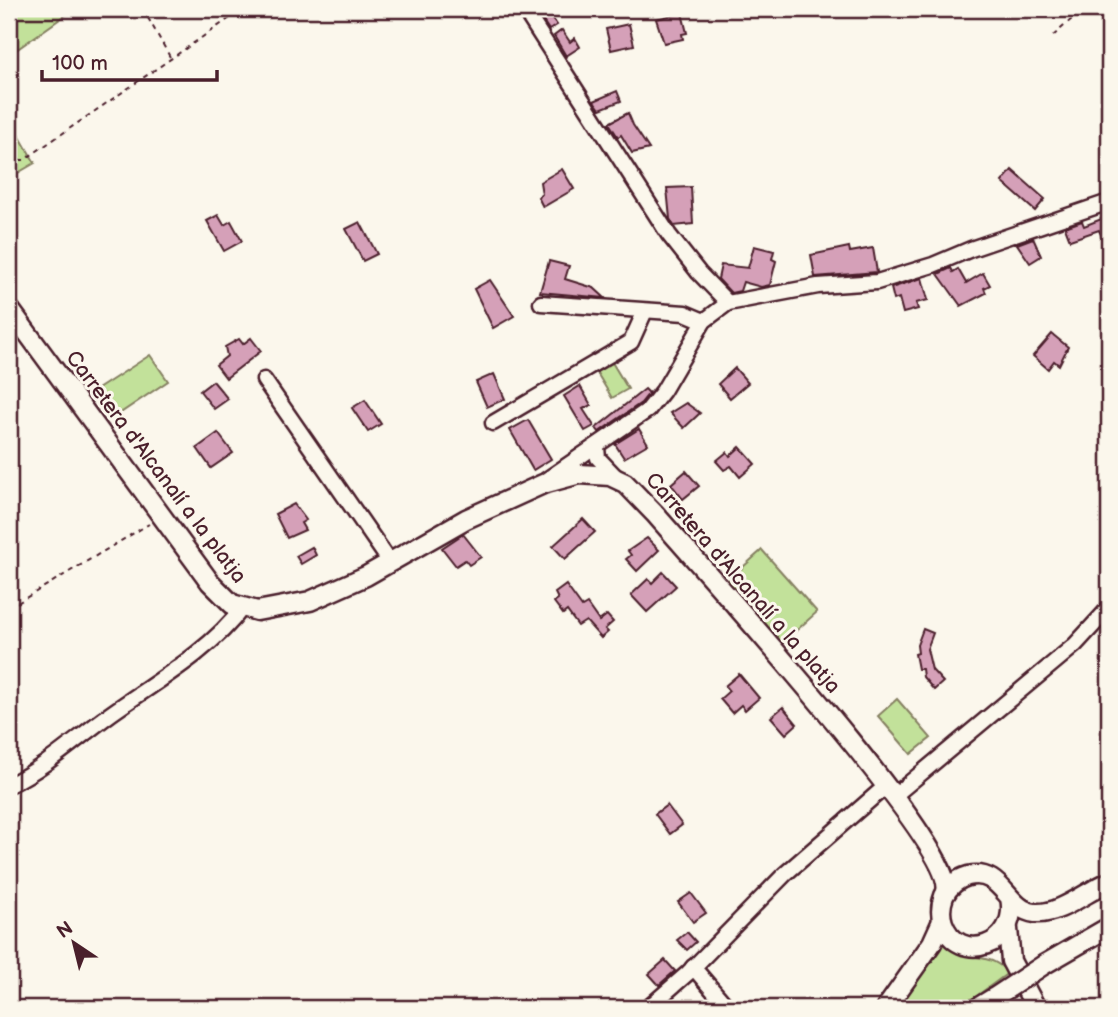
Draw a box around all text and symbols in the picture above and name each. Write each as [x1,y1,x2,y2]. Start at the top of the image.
scale bar [42,38,217,82]
text: 100 m [52,51,108,76]
street label: Carretera d'Alcanalí a la platja [60,346,252,588]
street label: Carretera d'Alcanalí a la platja [640,467,846,699]
north arrow [38,908,108,978]
text: N [53,917,78,944]

